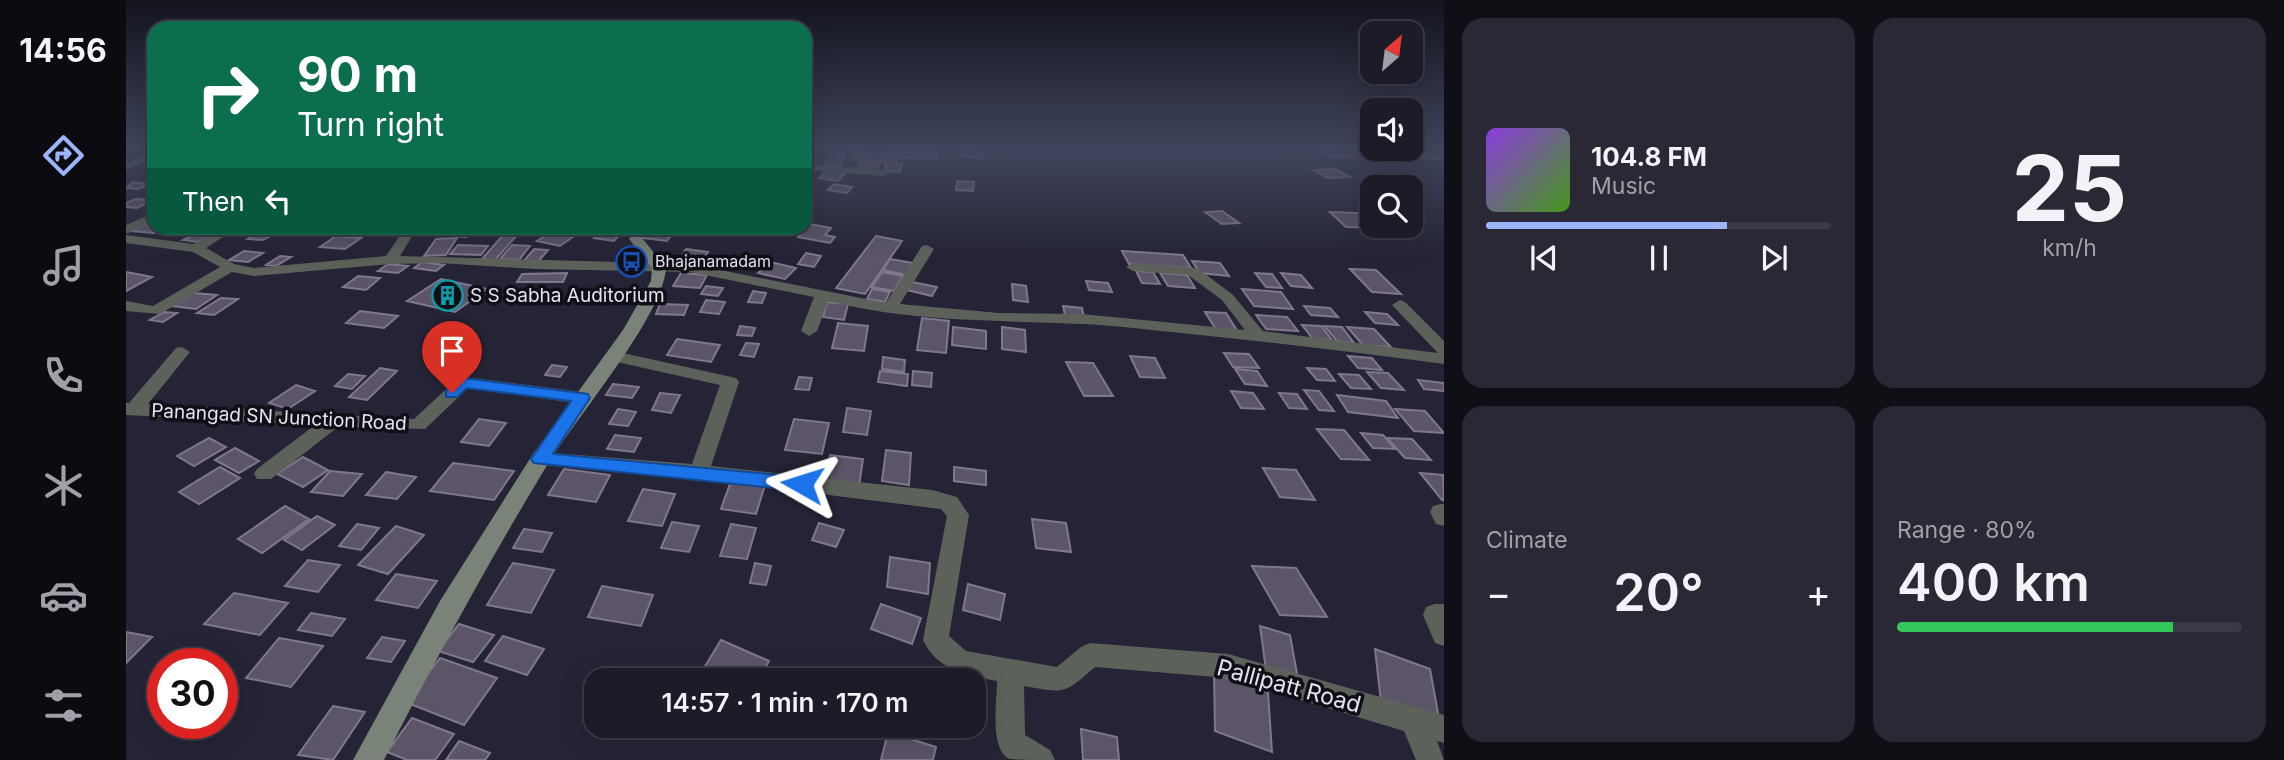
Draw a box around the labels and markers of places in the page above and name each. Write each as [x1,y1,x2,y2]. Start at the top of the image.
bus stop icon: Bhajanamadam [615,244,649,278]
place label: Bhajanamadam [655,251,771,271]
building icon: S S Sabha Auditorium [430,278,464,312]
place label: S S Sabha Auditorium [470,284,665,307]
pin [422,321,482,393]

